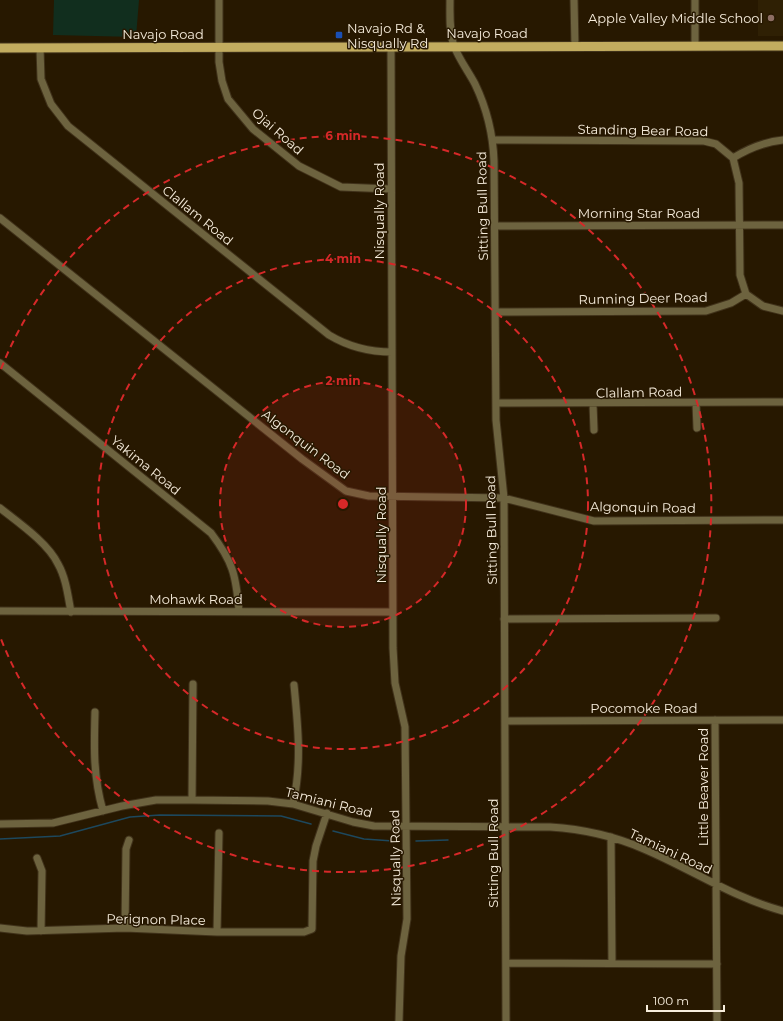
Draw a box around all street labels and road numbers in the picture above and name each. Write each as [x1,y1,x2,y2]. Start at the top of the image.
street label: Navajo Road [446,25,528,41]
street label: Navajo Road [122,26,204,42]
street label: Ojai Road [249,104,307,158]
street label: Standing Bear Road [578,121,708,139]
street label: Sitting Bull Road [473,151,491,261]
street label: Nisqually Road [371,162,387,260]
street label: Clallam Road [159,182,237,248]
street label: Morning Star Road [578,205,700,221]
street label: Running Deer Road [578,289,708,307]
street label: Clallam Road [596,383,682,401]
street label: Algonquin Road [259,406,353,482]
street label: Yakima Road [108,432,184,498]
street label: Sitting Bull Road [482,475,500,585]
street label: Nisqually Road [373,486,389,584]
street label: Algonquin Road [590,498,696,516]
street label: Mohawk Road [149,591,243,607]
street label: Pocomoke Road [590,700,698,716]
street label: Little Beaver Road [695,728,711,846]
street label: Tamiani Road [284,783,374,821]
street label: Sitting Bull Road [485,798,501,908]
street label: Nisqually Road [386,809,404,907]
street label: Tamiani Road [627,825,715,877]
street label: Perignon Place [106,910,206,928]

